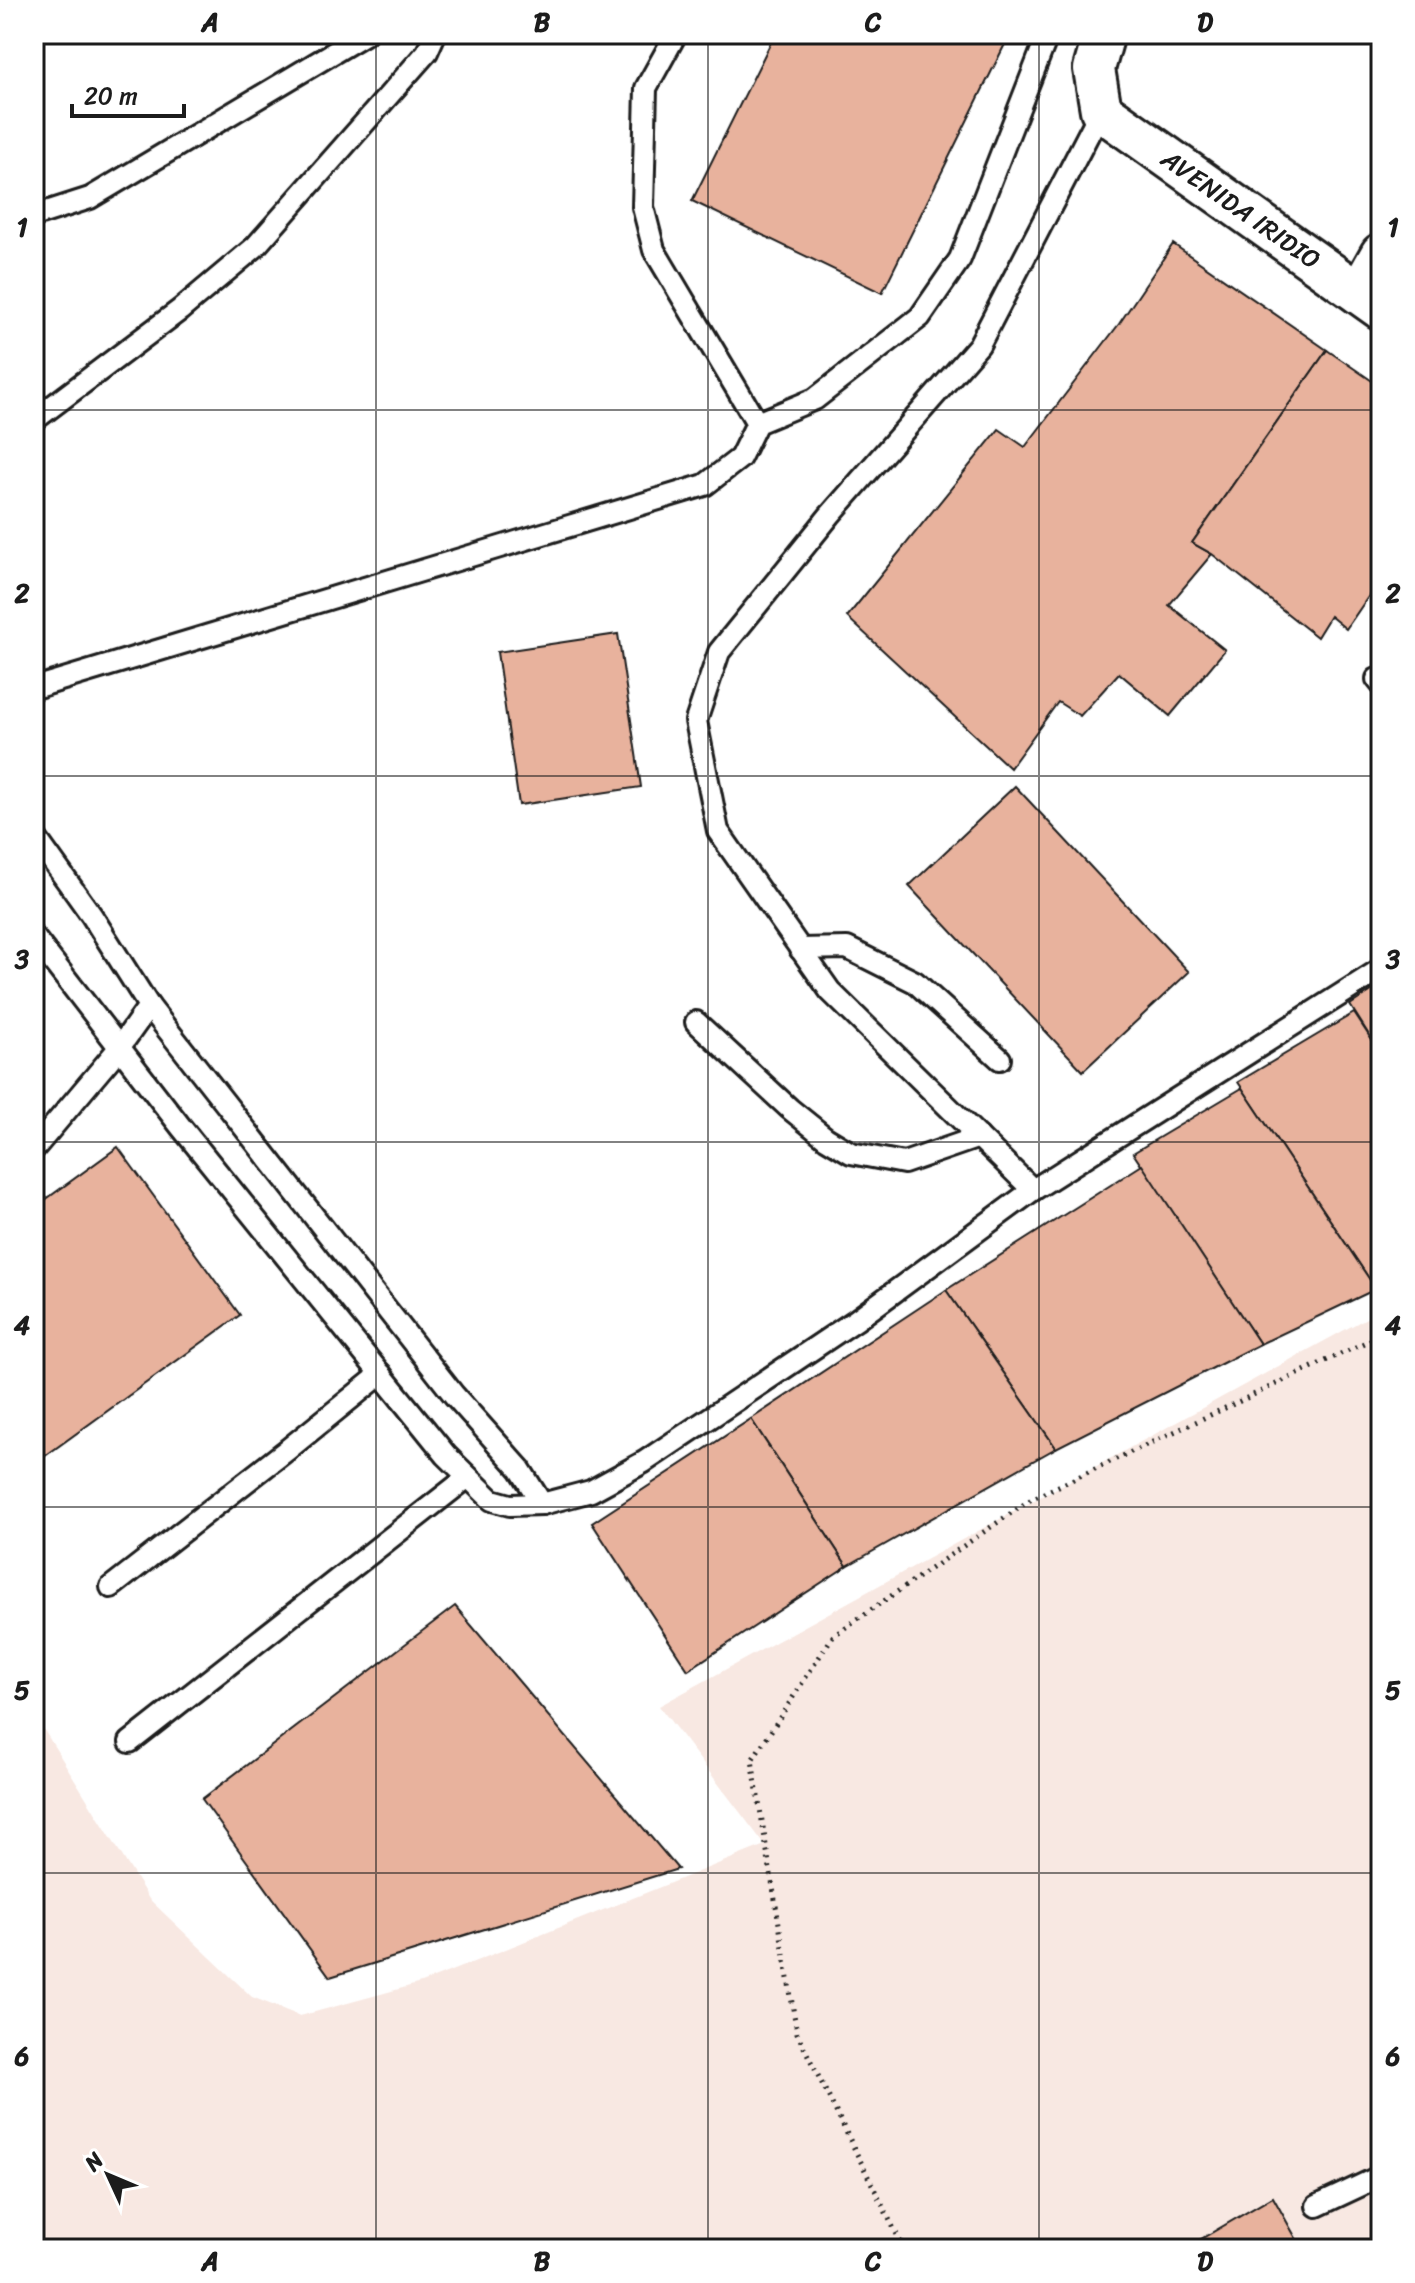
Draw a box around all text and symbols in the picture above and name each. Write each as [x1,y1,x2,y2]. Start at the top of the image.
text: A [200,0,219,45]
text: B [534,0,551,45]
text: C [864,0,882,45]
text: D [1197,0,1213,45]
scale bar [72,68,184,118]
text: 20 m [84,75,138,117]
street label: AVENIDA IRIDIO [1150,136,1331,281]
text: 1 [16,204,28,250]
text: 1 [1387,204,1399,250]
text: 2 [13,570,30,616]
text: 2 [1384,570,1401,616]
text: 3 [14,936,30,982]
text: 3 [1385,936,1401,982]
text: 4 [14,1302,30,1348]
text: 4 [1385,1302,1401,1348]
text: 5 [14,1667,30,1713]
text: 5 [1385,1667,1401,1713]
text: 6 [14,2033,30,2079]
text: 6 [1385,2033,1401,2079]
north arrow [68,2135,148,2215]
text: N [74,2142,114,2181]
text: A [200,2238,219,2283]
text: B [534,2238,551,2283]
text: C [864,2238,882,2283]
text: D [1197,2238,1213,2283]

